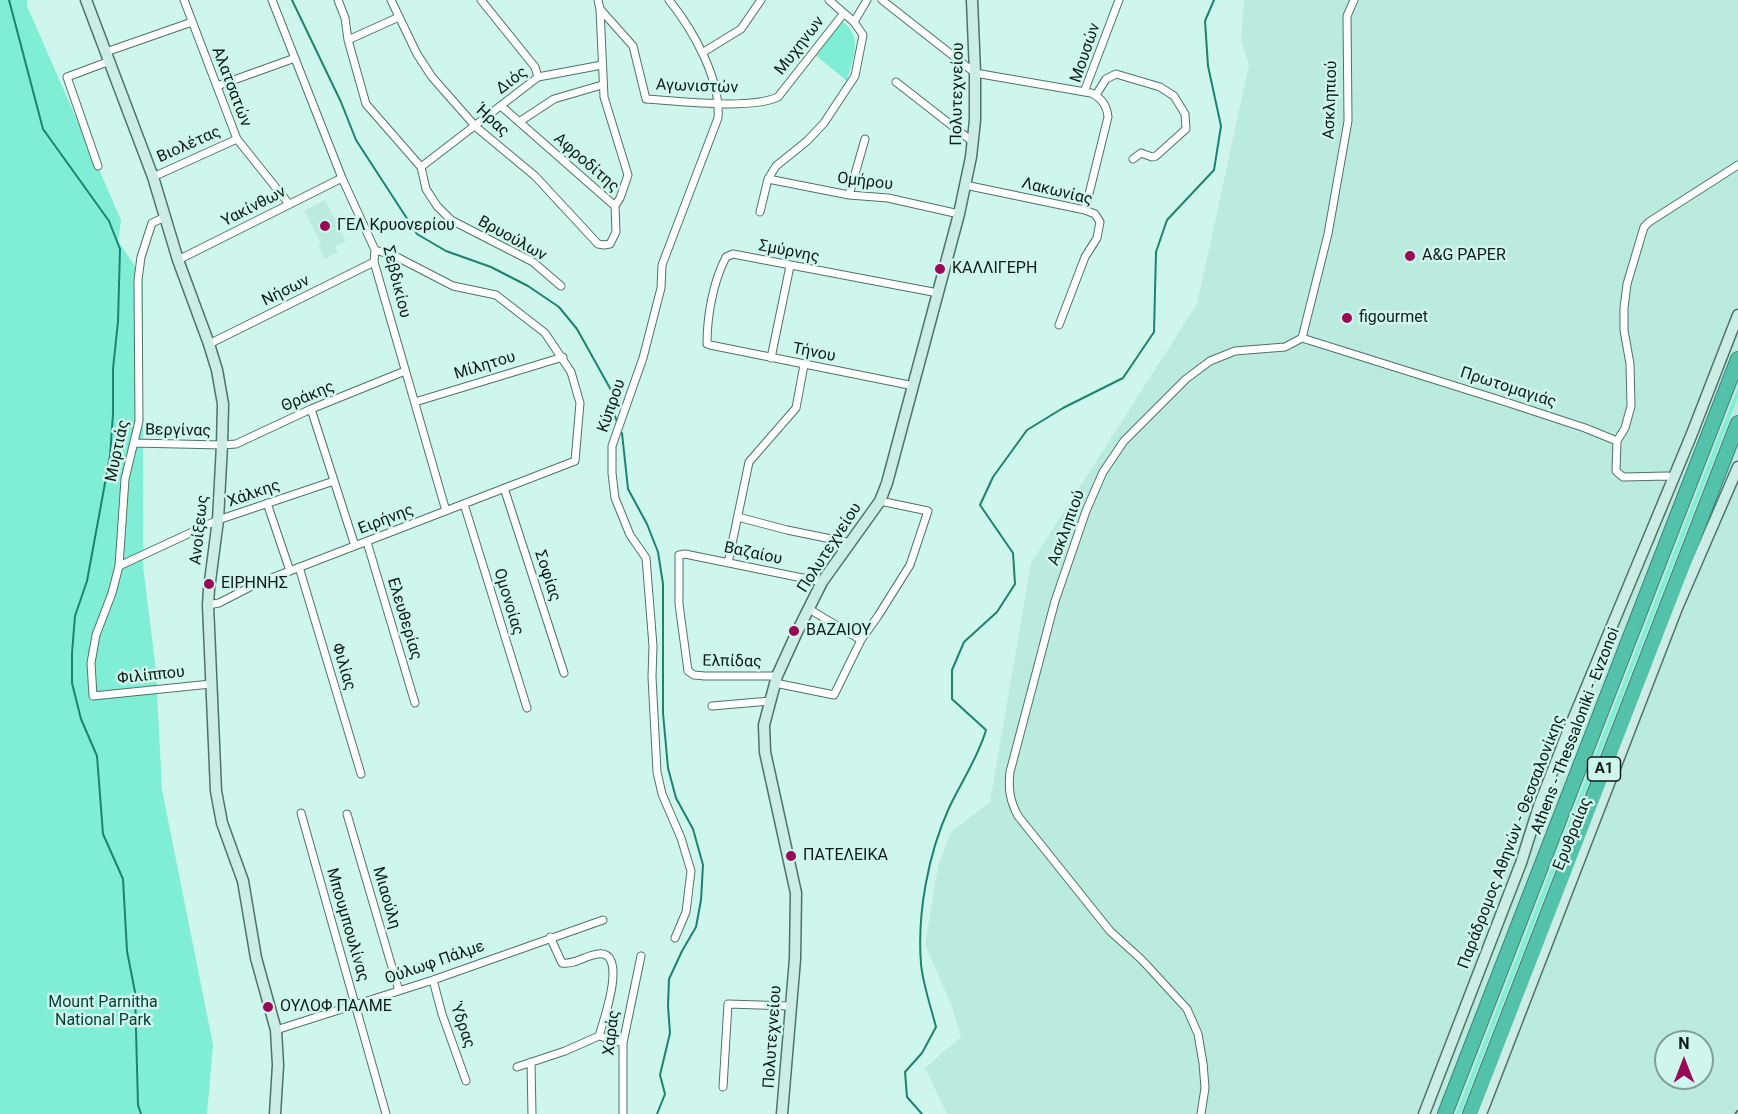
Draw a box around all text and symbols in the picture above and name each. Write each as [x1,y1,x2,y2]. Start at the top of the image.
street label: Μυχηνων [771,13,829,79]
street label: Μουσών [1067,21,1105,85]
street label: Πολυτεχνείου [948,42,968,146]
street label: Αλατσατών [207,44,255,130]
street label: Ασκληπιού [1320,60,1342,140]
street label: Διός [493,63,531,99]
street label: Αγωνιστών [655,76,739,98]
street label: Ήρας [471,101,513,141]
street label: Βιολέτας [154,122,224,168]
street label: Αφροδίτης [549,129,623,197]
street label: Ομήρου [836,169,894,195]
street label: Λακωνίας [1020,174,1094,210]
street label: Υακίνθων [218,183,290,231]
street label: Βρυούλων [474,212,550,266]
place label: ΓΕΛ Κρυονερίου [337,216,455,236]
marker: ΓΕΛ Κρυονερίου [318,219,332,233]
street label: Σμύρνης [757,237,821,267]
street label: Σεβδικίου [378,244,414,320]
place label: A&G PAPER [1422,246,1506,266]
marker: A&G PAPER [1403,249,1417,263]
place label: ΚΑΛΛΙΓΕΡΗ [952,259,1037,279]
marker: ΚΑΛΛΙΓΕΡΗ [933,262,947,276]
street label: Νήσων [259,271,313,311]
place label: figourmet [1359,308,1428,328]
marker: figourmet [1340,311,1354,325]
street label: Τήνου [791,339,837,367]
street label: Μίλητου [452,348,518,384]
street label: Πρωτομαγιάς [1458,363,1558,413]
street label: Θράκης [279,377,337,417]
street label: Κύπρου [594,377,630,435]
street label: Μυρτιάς [102,418,134,484]
street label: Βεργίνας [145,421,211,441]
street label: Χάλκης [225,476,283,512]
street label: Ασκληπιού [1044,488,1090,568]
street label: Ανοίξεως [187,494,213,566]
street label: Πολυτεχνείου [794,499,866,597]
street label: Ειρήνης [356,501,416,539]
street label: Βαζαίου [722,538,784,570]
street label: Σοφίας [530,548,564,604]
street label: Ομονοίας [489,566,527,638]
place label: ΕΙΡΗΝΗΣ [221,574,288,594]
street label: Ελευθερίας [382,576,426,662]
marker: ΕΙΡΗΝΗΣ [202,577,216,591]
place label: ΒΑΖΑΙΟΥ [806,621,871,641]
marker: ΒΑΖΑΙΟΥ [787,624,801,638]
street label: Athens - Thessaloniki - Evzonoi [1528,625,1624,837]
street label: Φιλίας [327,641,359,693]
street label: Ελπίδας [702,652,762,672]
street label: Φιλίππου [116,663,186,689]
street label: Παράδρομος Αθηνών - Θεσσαλονίκης [1455,712,1569,972]
road number: Α1 [1588,757,1620,781]
street label: Ερυθραίας [1550,795,1596,873]
place label: ΠΑΤΕΛΕΙΚΑ [803,846,888,866]
marker: ΠΑΤΕΛΕΙΚΑ [784,849,798,863]
street label: Μιαούλη [368,865,404,931]
street label: Μπουμπουλίνας [322,866,372,984]
street label: Ούλωφ Πάλμε [383,937,487,989]
street label: Πολυτεχνείου [760,985,786,1089]
park label: Mount Parnitha National Park [48,993,158,1031]
place label: ΟΥΛΟΦ ΠΑΛΜΕ [280,997,392,1017]
marker: ΟΥΛΟΦ ΠΑΛΜΕ [261,1000,275,1014]
street label: Ύδρας [445,1001,479,1051]
street label: Χαράς [600,1009,624,1057]
north arrow [1654,1030,1714,1090]
text: N [1678,1034,1690,1053]

